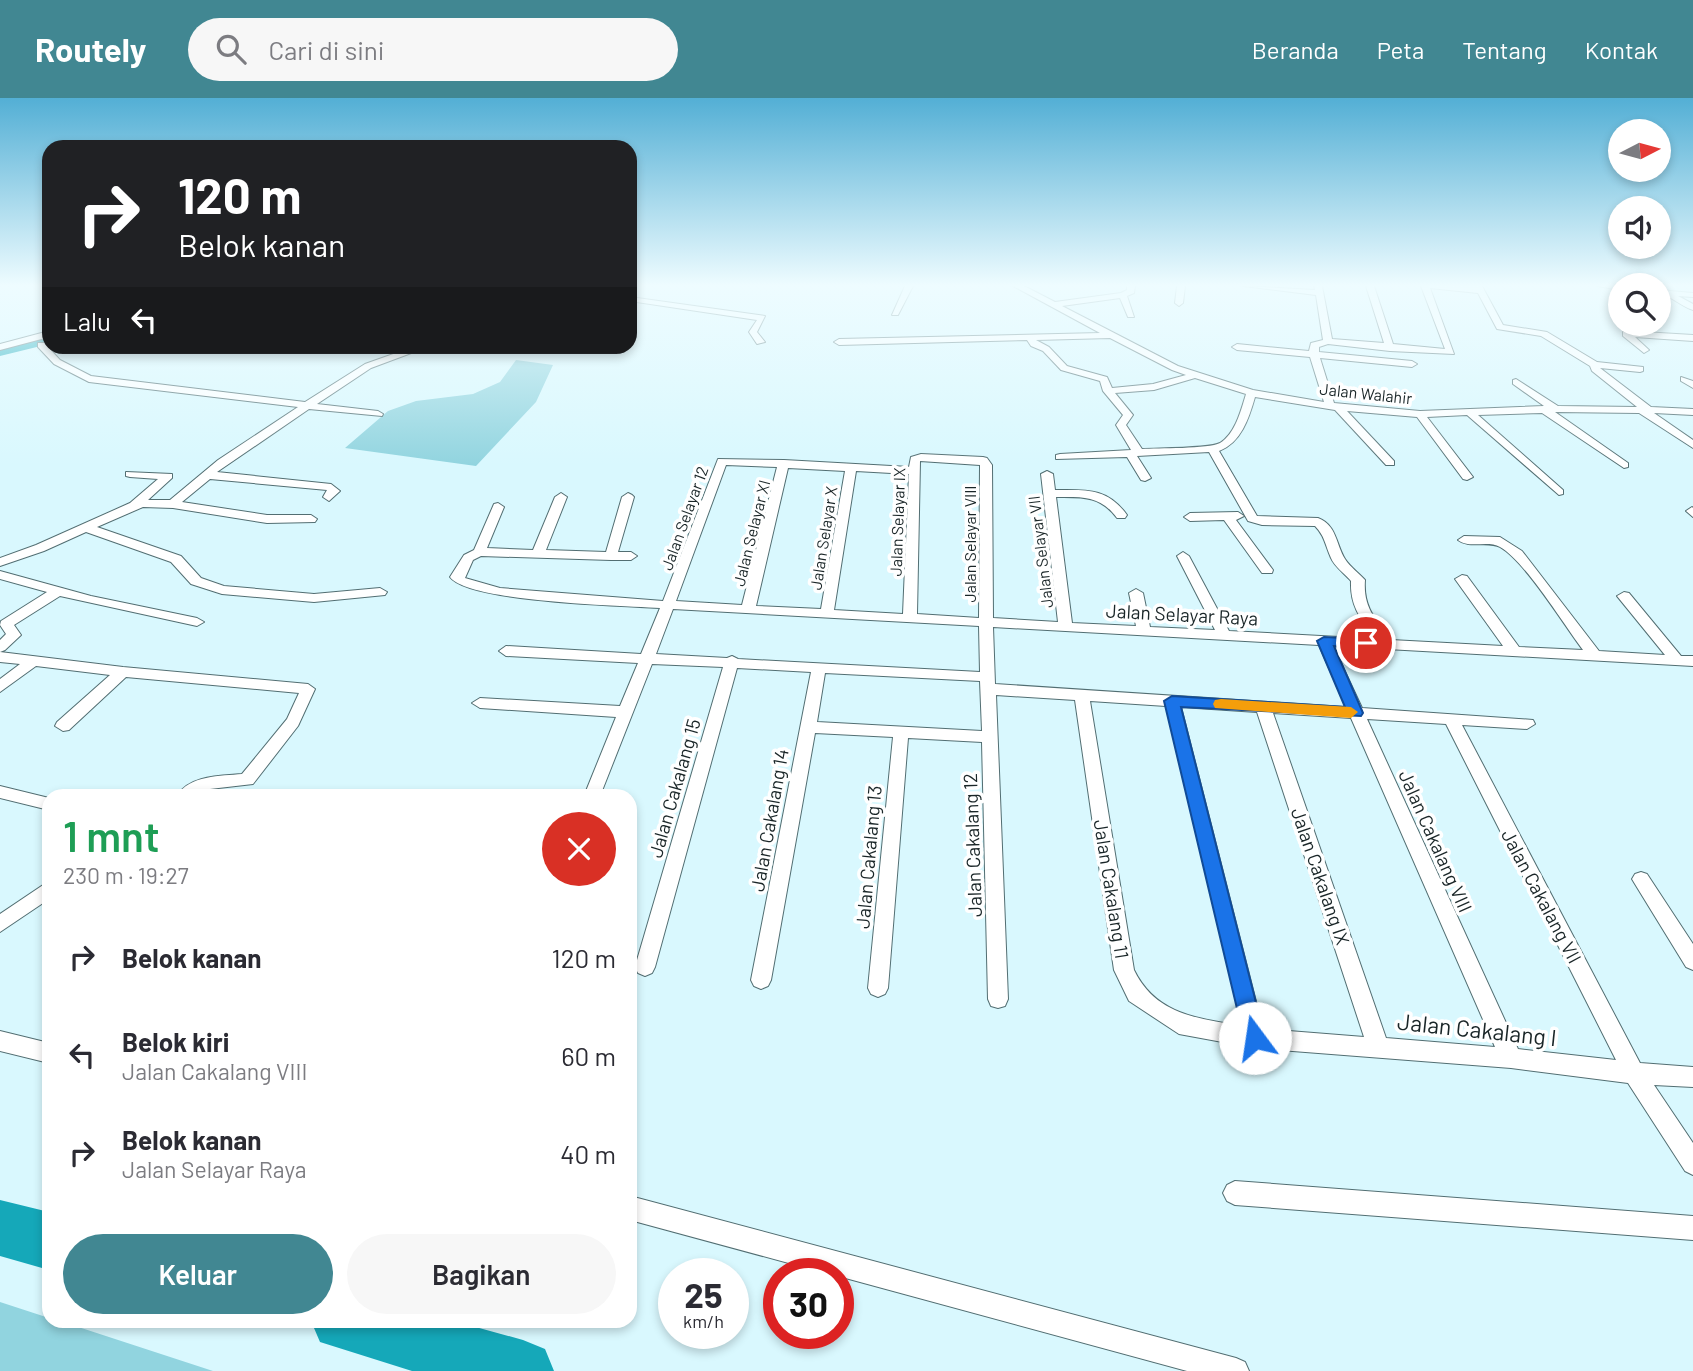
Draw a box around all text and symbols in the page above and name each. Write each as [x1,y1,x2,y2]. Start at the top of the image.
search box [188,18,678,81]
text: Routely [35,29,146,69]
icon: search [212,30,250,68]
text: Cari di sini [268,34,384,65]
text: Beranda [1252,35,1339,64]
text: Peta [1377,35,1424,64]
text: Tentang [1462,35,1547,64]
text: Kontak [1585,35,1658,64]
north arrow [1608,119,1671,182]
map controls [1608,119,1671,336]
text: 120 m [178,165,301,224]
icon: right [63,168,154,259]
button: sound [1608,196,1671,259]
text: Belok kanan [178,225,345,263]
button: search [1608,273,1671,336]
icon: left [125,301,163,339]
text: Lalu [63,305,111,336]
street label: Jalan Walahir [1319,379,1413,407]
street label: Jalan Selayar 12 [656,463,712,573]
street label: Jalan Selayar IX [886,467,908,577]
street label: Jalan Selayar XI [729,478,773,588]
street label: Jalan Selayar X [805,485,841,591]
street label: Jalan Selayar VIII [960,486,979,602]
street label: Jalan Selayar VII [1024,495,1056,609]
street label: Jalan Selayar Raya [1105,599,1259,629]
pin [1336,613,1396,673]
icon: arrive [1347,624,1385,662]
street label: Jalan Cakalang 15 [643,716,705,860]
street label: Jalan Cakalang 14 [745,747,793,893]
street label: Jalan Cakalang VIII [1394,766,1478,916]
street label: Jalan Cakalang 12 [958,773,986,917]
street label: Jalan Cakalang 13 [850,784,886,930]
street label: Jalan Cakalang IX [1287,804,1355,948]
text: 1 mnt [63,810,160,860]
button: close [542,812,616,886]
street label: Jalan Cakalang 11 [1090,818,1134,960]
street label: Jalan Cakalang VII [1497,825,1587,967]
text: 230 m · 19:27 [63,861,189,889]
icon: right [63,938,101,976]
text: Belok kanan [122,942,261,973]
text: 120 m [552,942,616,973]
position arrow [1218,1001,1292,1075]
street label: Jalan Cakalang I [1396,1007,1558,1051]
text: Belok kiri [122,1026,229,1057]
icon: left [63,1036,101,1074]
text: 60 m [561,1040,616,1071]
text: Jalan Cakalang VIII [122,1057,307,1085]
text: Belok kanan [122,1124,261,1155]
icon: right [63,1134,101,1172]
text: 40 m [560,1138,616,1169]
text: Jalan Selayar Raya [122,1155,307,1183]
button: Keluar [63,1234,333,1314]
button: Bagikan [347,1234,616,1314]
speed limit sign: 30 [763,1258,854,1349]
text: 25 [684,1273,723,1315]
text: km/h [683,1310,724,1332]

